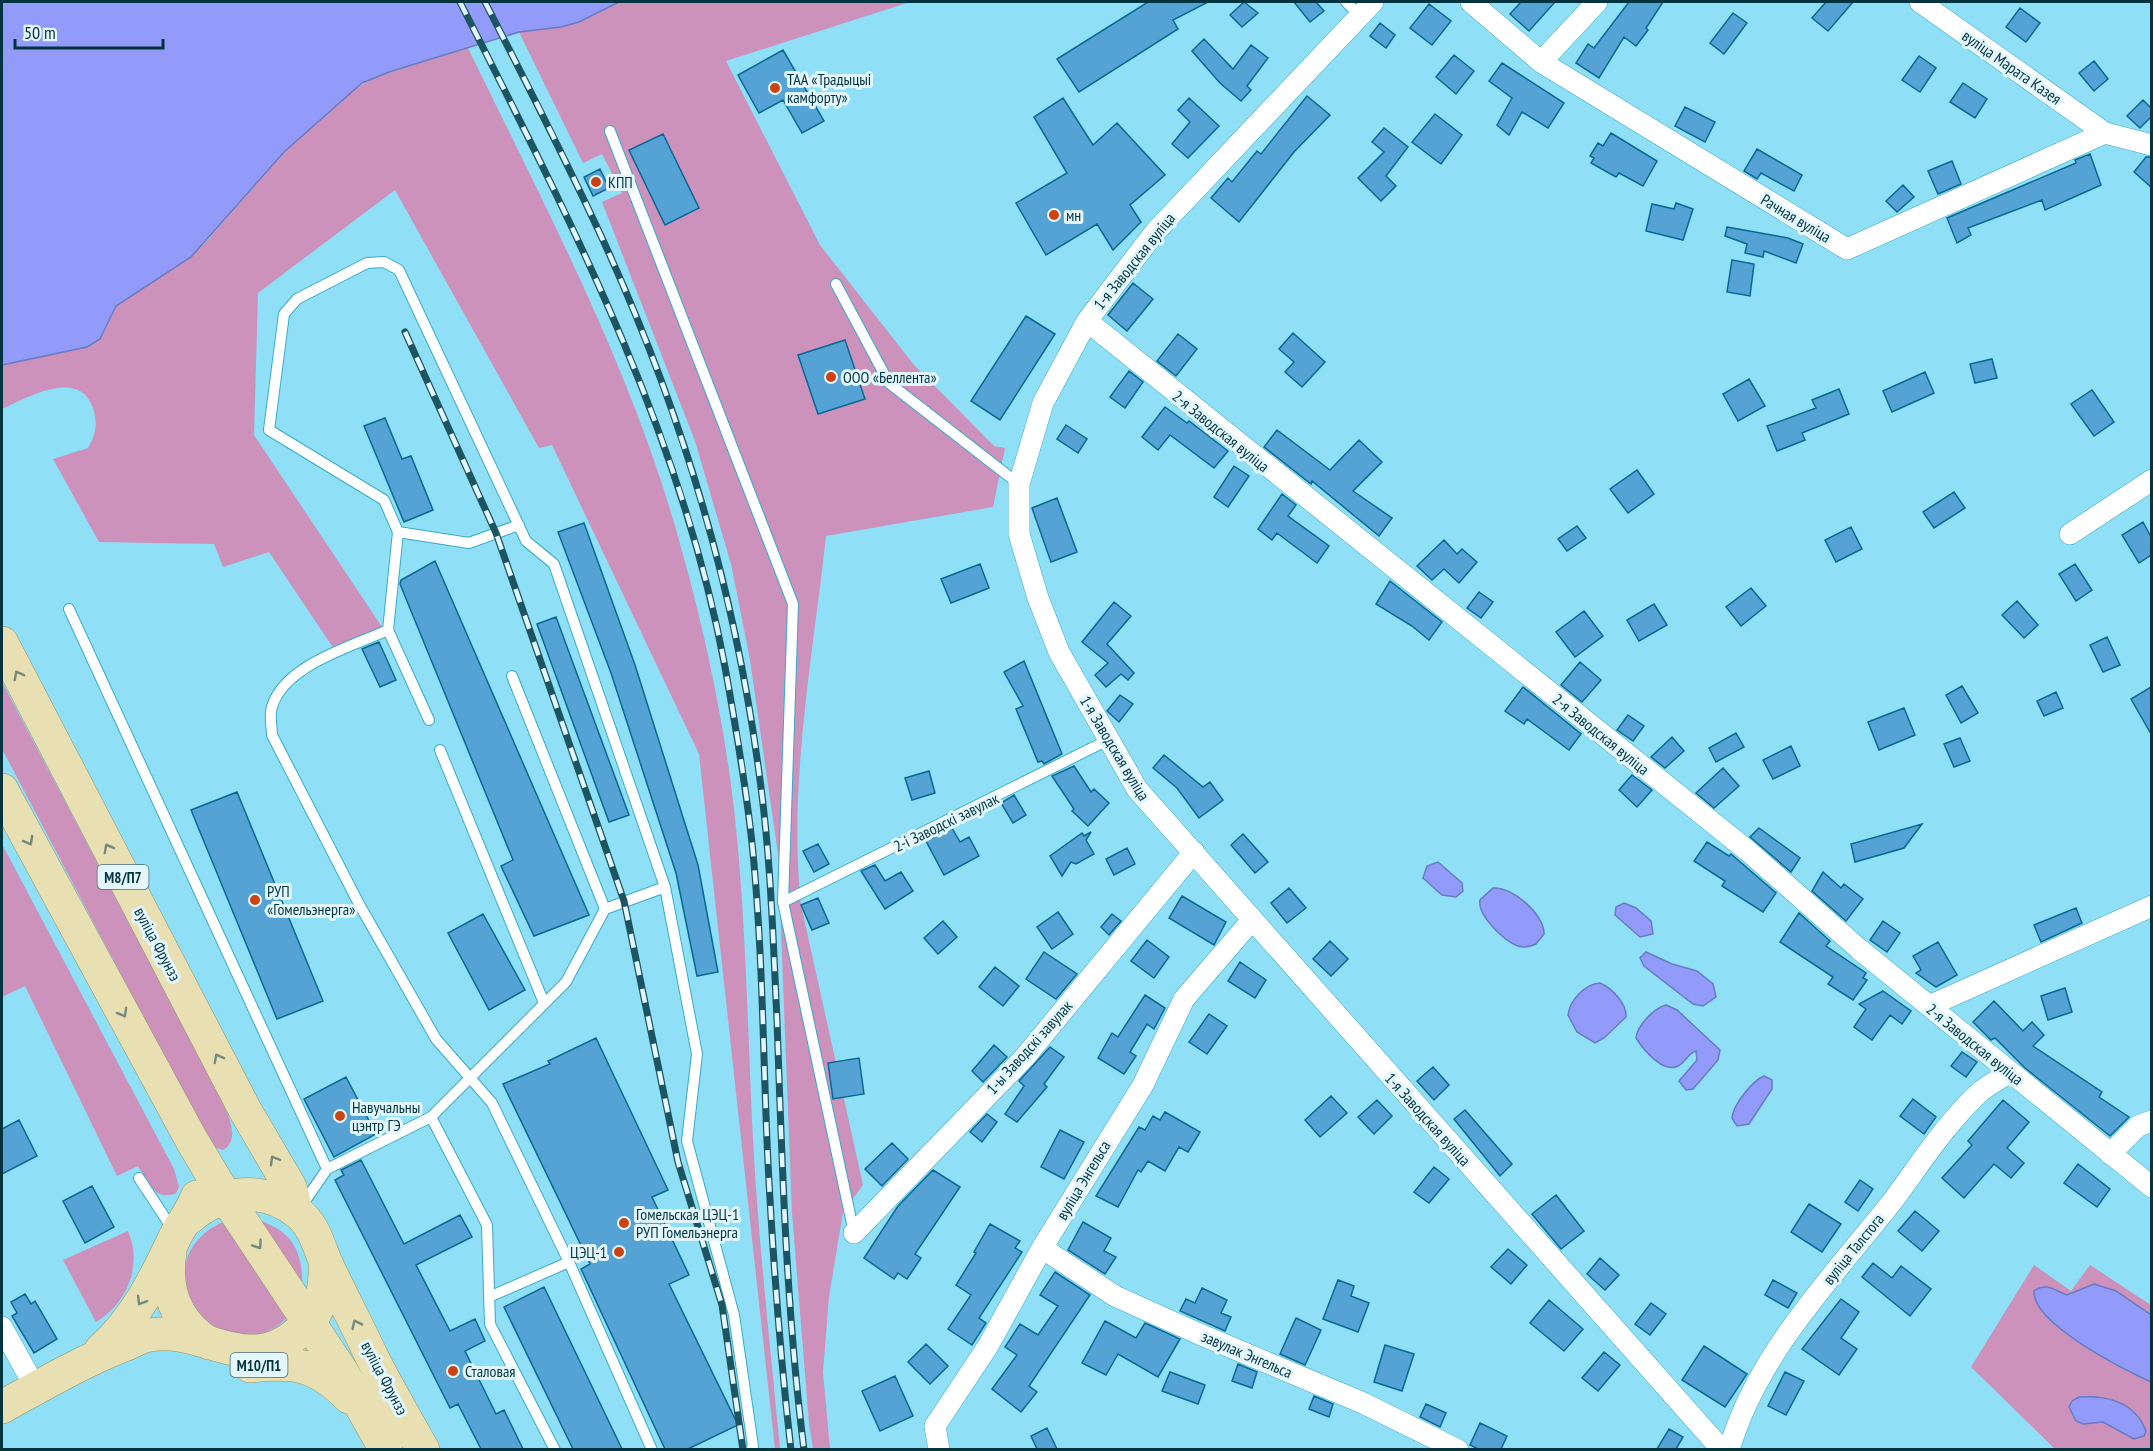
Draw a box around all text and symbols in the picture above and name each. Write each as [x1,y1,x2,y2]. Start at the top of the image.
scale bar [15,12,164,50]
text: 50 m [24,21,56,44]
street label: вуліца Марата Казея [1958,25,2066,109]
place label: ТАА «Традыцыі камфорту» [787,69,871,107]
marker: ТАА «Традыцыі камфорту» [768,81,782,95]
place label: КПП [608,172,633,192]
marker: КПП [589,175,603,189]
street label: Рачная вуліца [1757,189,1835,247]
place label: мн [1066,205,1081,225]
marker: мн [1047,208,1061,222]
street label: 1-я Заводская вуліца [1089,209,1179,313]
place label: ООО «Беллента» [843,367,937,387]
marker: ООО «Беллента» [824,370,838,384]
street label: 2-я Заводская вуліца [1169,386,1273,476]
one-way arrow [14,671,25,681]
street label: 2-я Заводская вуліца [1549,689,1653,779]
street label: 1-я Заводская вуліца [1076,692,1154,804]
street label: 2-і Заводскі завулак [890,788,1003,856]
one-way arrow [22,835,33,846]
one-way arrow [104,843,116,854]
road number: М8/П7 [98,865,148,889]
place label: РУП «Гомельэнерга» [267,881,355,919]
marker: РУП «Гомельэнерга» [248,893,262,907]
street label: вуліца Фрунзэ [130,904,186,984]
street label: 1-ы Заводскі завулак [982,995,1077,1098]
street label: 2-я Заводская вуліца [1923,999,2027,1089]
one-way arrow [116,1007,127,1017]
one-way arrow [214,1054,225,1064]
street label: 1-я Заводская вуліца [1381,1068,1475,1170]
place label: Навучальны цэнтр ГЭ [352,1097,420,1135]
marker: Навучальны цэнтр ГЭ [333,1109,347,1123]
street label: вуліца Энгельса [1052,1137,1114,1223]
one-way arrow [270,1156,281,1166]
place label: Гомельская ЦЭЦ-1 РУП Гомельэнерга [636,1204,739,1242]
street label: вуліца Талстога [1818,1209,1888,1289]
marker: Гомельская ЦЭЦ-1 РУП Гомельэнерга [617,1216,631,1230]
one-way arrow [251,1238,262,1249]
place label: ЦЭЦ-1 [570,1242,607,1262]
marker: ЦЭЦ-1 [612,1245,626,1259]
one-way arrow [136,1295,148,1305]
one-way arrow [352,1319,363,1330]
street label: завулак Энгельса [1199,1326,1295,1382]
street label: вуліца Фрунзэ [357,1338,413,1418]
road number: М10/П1 [230,1353,288,1377]
place label: Сталовая [465,1361,516,1381]
marker: Сталовая [446,1364,460,1378]

